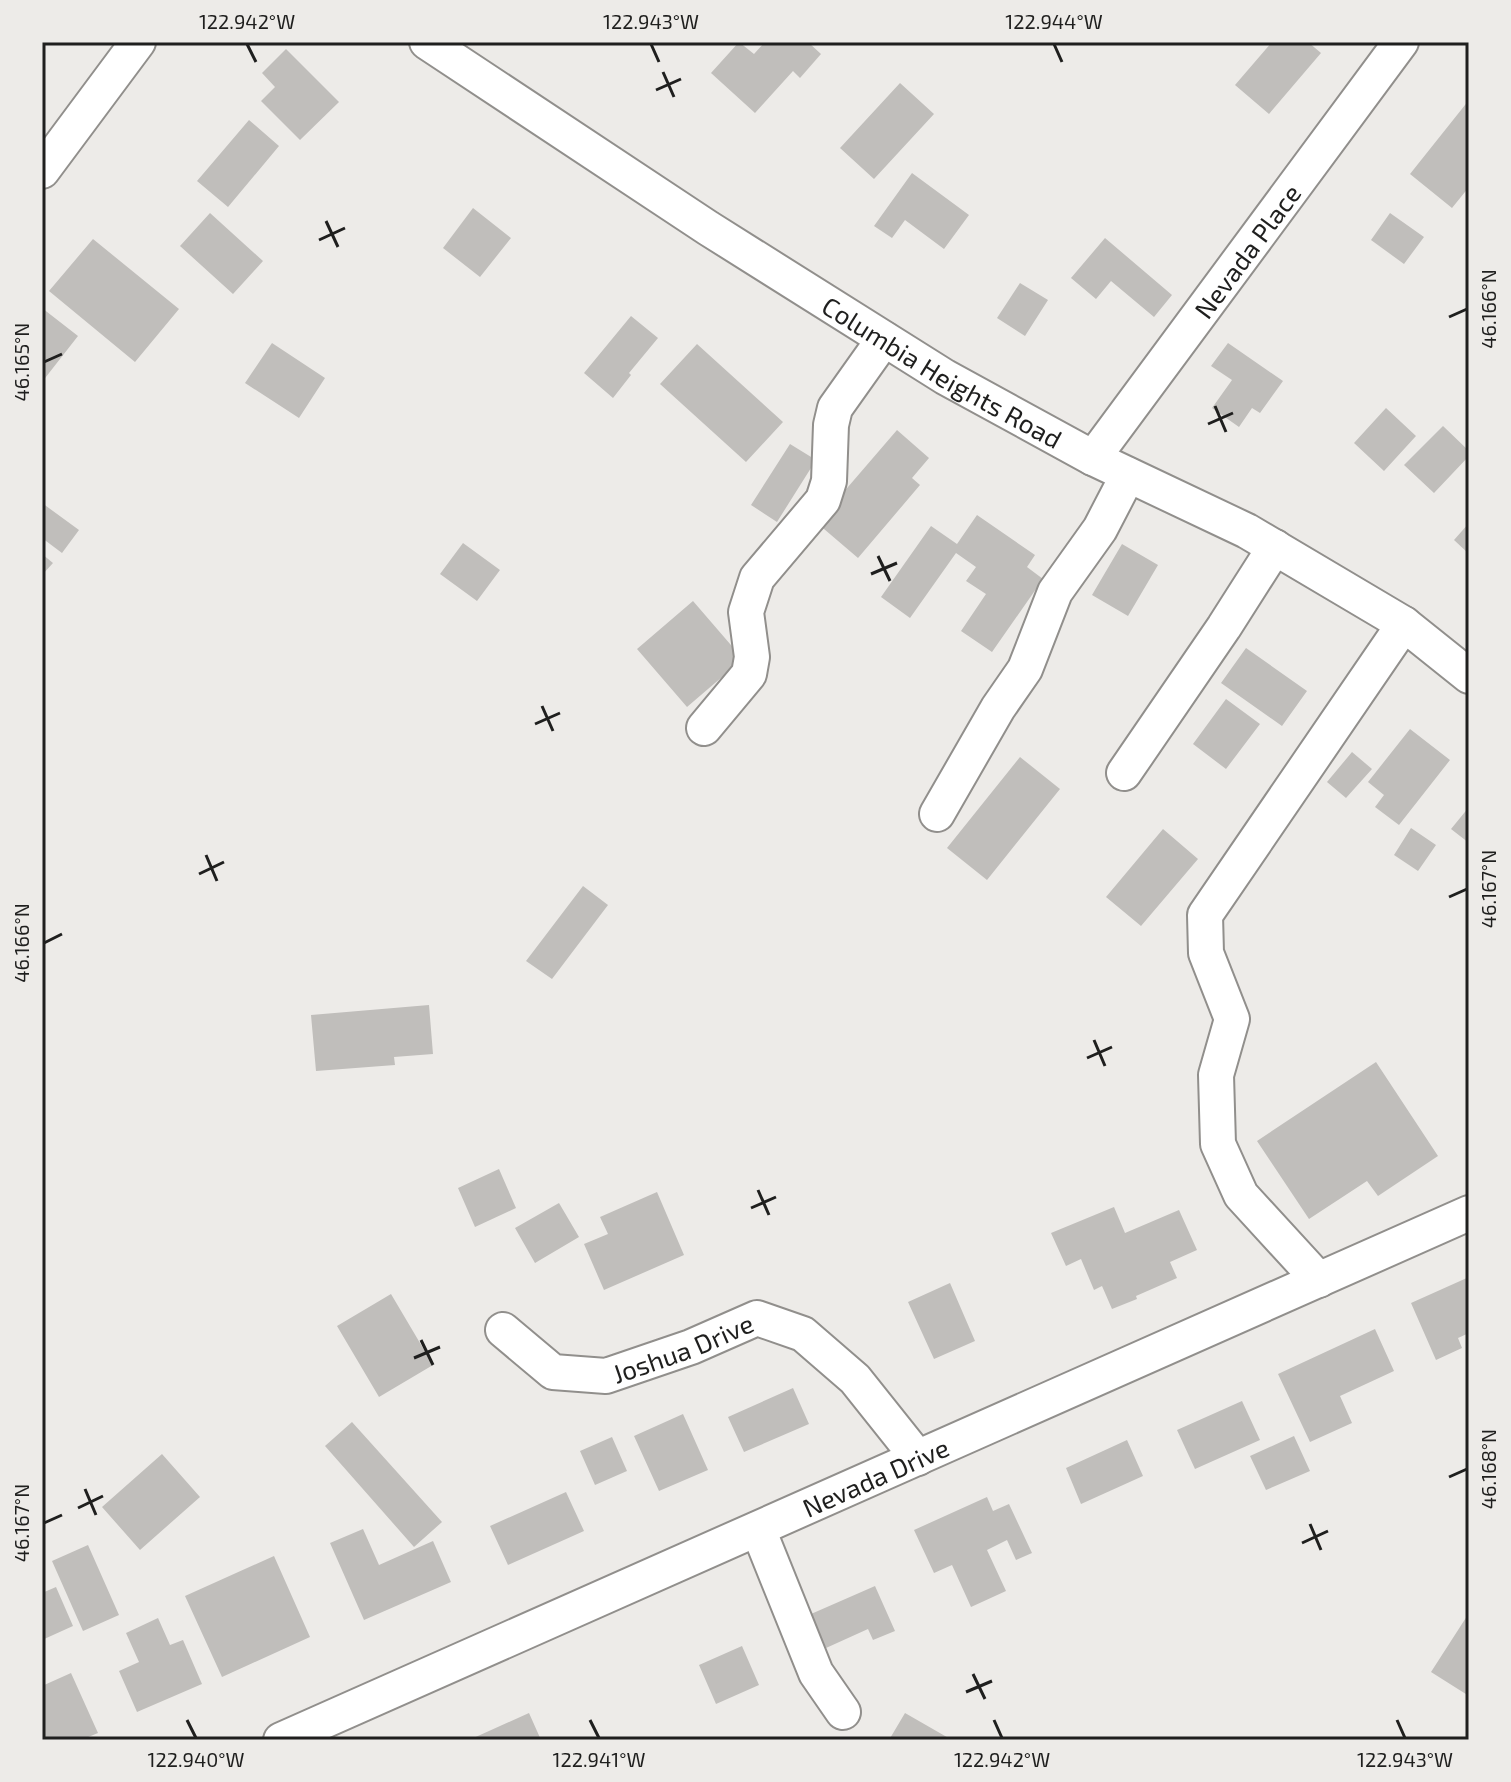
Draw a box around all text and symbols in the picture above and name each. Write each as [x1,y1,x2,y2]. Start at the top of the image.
text: 122.942°W [199,9,295,33]
text: 122.943°W [603,9,699,33]
text: 122.944°W [1005,9,1103,33]
street label: Nevada Place [1187,178,1306,324]
text: 46.166°N [1476,269,1500,349]
street label: Columbia Heights Road [817,289,1068,454]
text: 46.165°N [9,323,33,401]
text: 46.167°N [1476,850,1500,928]
text: 46.166°N [9,903,33,983]
street label: Joshua Drive [608,1306,758,1388]
text: 46.168°N [1476,1429,1500,1509]
street label: Nevada Drive [797,1430,953,1522]
text: 46.167°N [9,1484,33,1562]
text: 122.940°W [147,1747,245,1771]
text: 122.941°W [553,1747,646,1771]
text: 122.942°W [954,1747,1050,1771]
text: 122.943°W [1357,1747,1453,1771]

